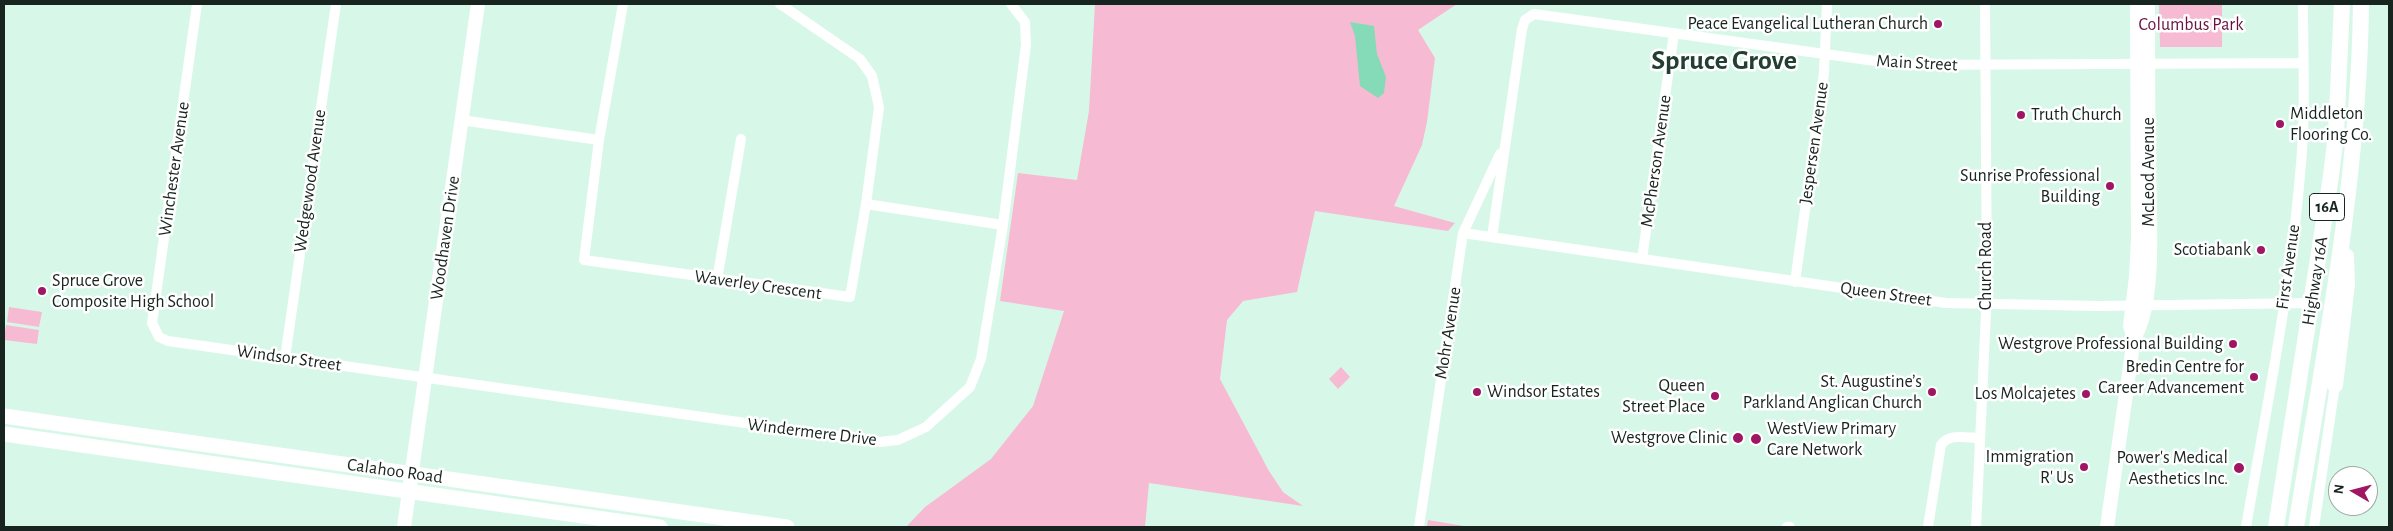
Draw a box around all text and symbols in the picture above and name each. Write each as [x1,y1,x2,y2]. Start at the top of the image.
place label: Peace Evangelical Lutheran Church [1688,13,1928,35]
park label: Columbus Park [2139,14,2243,36]
marker: Peace Evangelical Lutheran Church [1932,18,1944,30]
district label: Spruce Grove [1651,44,1797,78]
street label: Main Street [1876,50,1958,76]
street label: Jespersen Avenue [1795,81,1833,205]
street label: McPherson Avenue [1636,94,1676,228]
street label: Winchester Avenue [154,100,194,238]
place label: Middleton Flooring Co. [2290,103,2372,146]
place label: Truth Church [2031,104,2122,126]
street label: Wedgewood Avenue [289,108,331,254]
marker: Truth Church [2015,109,2027,121]
street label: McLeod Avenue [2138,117,2160,227]
marker: Middleton Flooring Co. [2274,118,2286,130]
place label: Sunrise Professional Building [1960,165,2100,208]
street label: Woodhaven Drive [426,175,464,301]
marker: Sunrise Professional Building [2104,180,2116,192]
road number: 16A [2310,193,2344,220]
street label: Church Road [1975,222,1997,310]
street label: First Avenue [2271,223,2305,311]
street label: Highway 16A [2297,235,2333,327]
place label: Scotiabank [2174,239,2251,261]
marker: Scotiabank [2255,244,2267,256]
street label: Waverley Crescent [693,265,823,305]
place label: Spruce Grove Composite High School [52,270,214,312]
street label: Queen Street [1839,277,1933,311]
marker: Spruce Grove Composite High School [36,285,48,297]
street label: Mohr Avenue [1430,285,1466,381]
place label: Westgrove Professional Building [1998,333,2223,355]
marker: Westgrove Professional Building [2227,338,2239,350]
street label: Windsor Street [235,340,343,376]
place label: Bredin Centre for Career Advancement [2098,356,2244,398]
place label: St. Augustine’s Parkland Anglican Church [1743,371,1922,414]
marker: Bredin Centre for Career Advancement [2248,371,2260,383]
place label: Queen Street Place [1622,375,1705,418]
place label: Windsor Estates [1487,381,1600,403]
place label: Los Molcajetes [1975,383,2076,405]
marker: Windsor Estates [1471,386,1483,398]
marker: St. Augustine’s Parkland Anglican Church [1926,386,1938,398]
marker: Los Molcajetes [2080,388,2092,400]
marker: Queen Street Place [1709,390,1721,402]
street label: Windermere Drive [746,413,878,451]
place label: WestView Primary Care Network [1767,418,1896,460]
place label: Westgrove Clinic [1611,427,1727,449]
marker: Westgrove Clinic [1731,431,1745,445]
marker: WestView Primary Care Network [1749,432,1763,446]
place label: Immigration R' Us [1986,446,2074,488]
place label: Power's Medical Aesthetics Inc. [2117,447,2228,489]
street label: Calahoo Road [346,454,444,488]
marker: Immigration R' Us [2078,461,2090,473]
marker: Power's Medical Aesthetics Inc. [2232,461,2246,475]
north arrow [2328,466,2378,516]
text: N [2332,483,2347,495]

